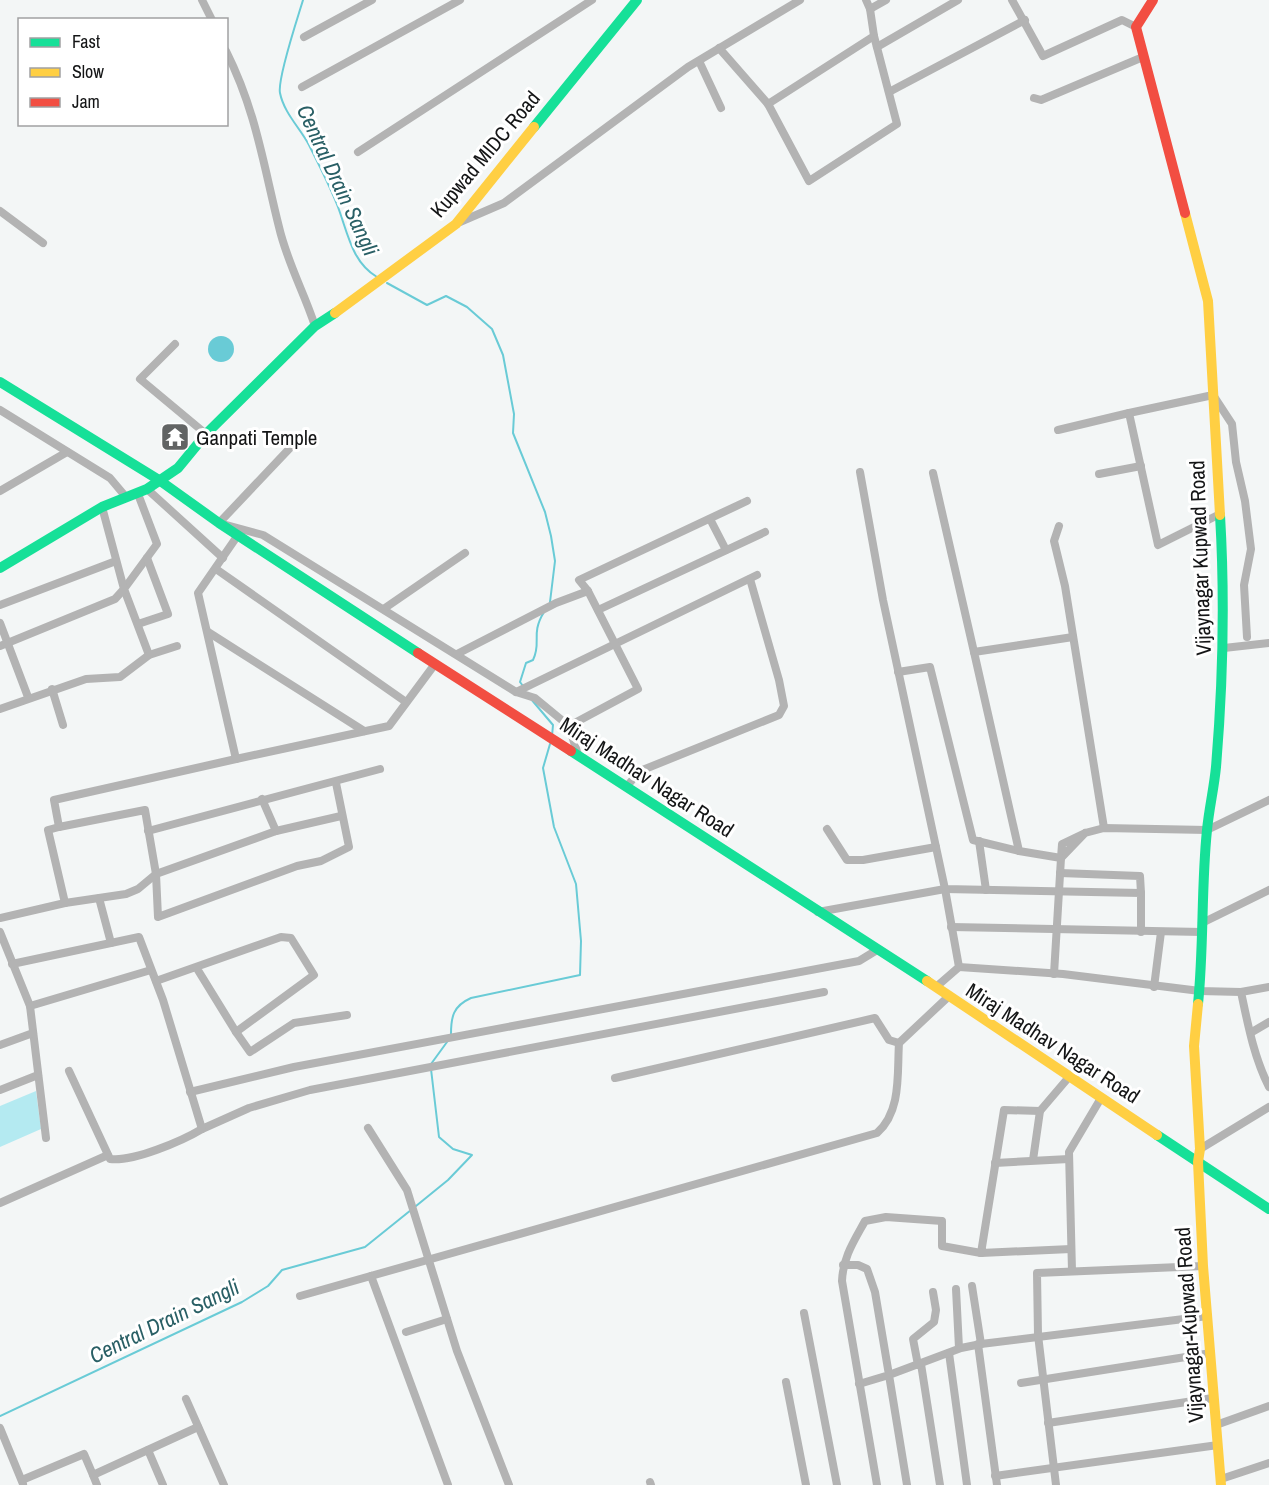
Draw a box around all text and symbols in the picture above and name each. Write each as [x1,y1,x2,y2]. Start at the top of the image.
legend [18,18,228,126]
text: Fast [72,29,100,54]
text: Slow [72,59,104,84]
street label: Kupwad MIDC Road [423,85,547,223]
text: Jam [72,89,100,114]
water label: Central Drain Sangli [290,100,386,260]
temple icon: Ganpati Temple [159,421,191,453]
place label: Ganpati Temple [196,423,317,452]
street label: Vijaynagar Kupwad Road [1182,460,1218,656]
street label: Miraj Madhav Nagar Road [554,710,740,844]
street label: Miraj Madhav Nagar Road [960,976,1146,1110]
street label: Vijaynagar-Kupwad Road [1168,1226,1210,1424]
water label: Central Drain Sangli [84,1272,244,1370]

